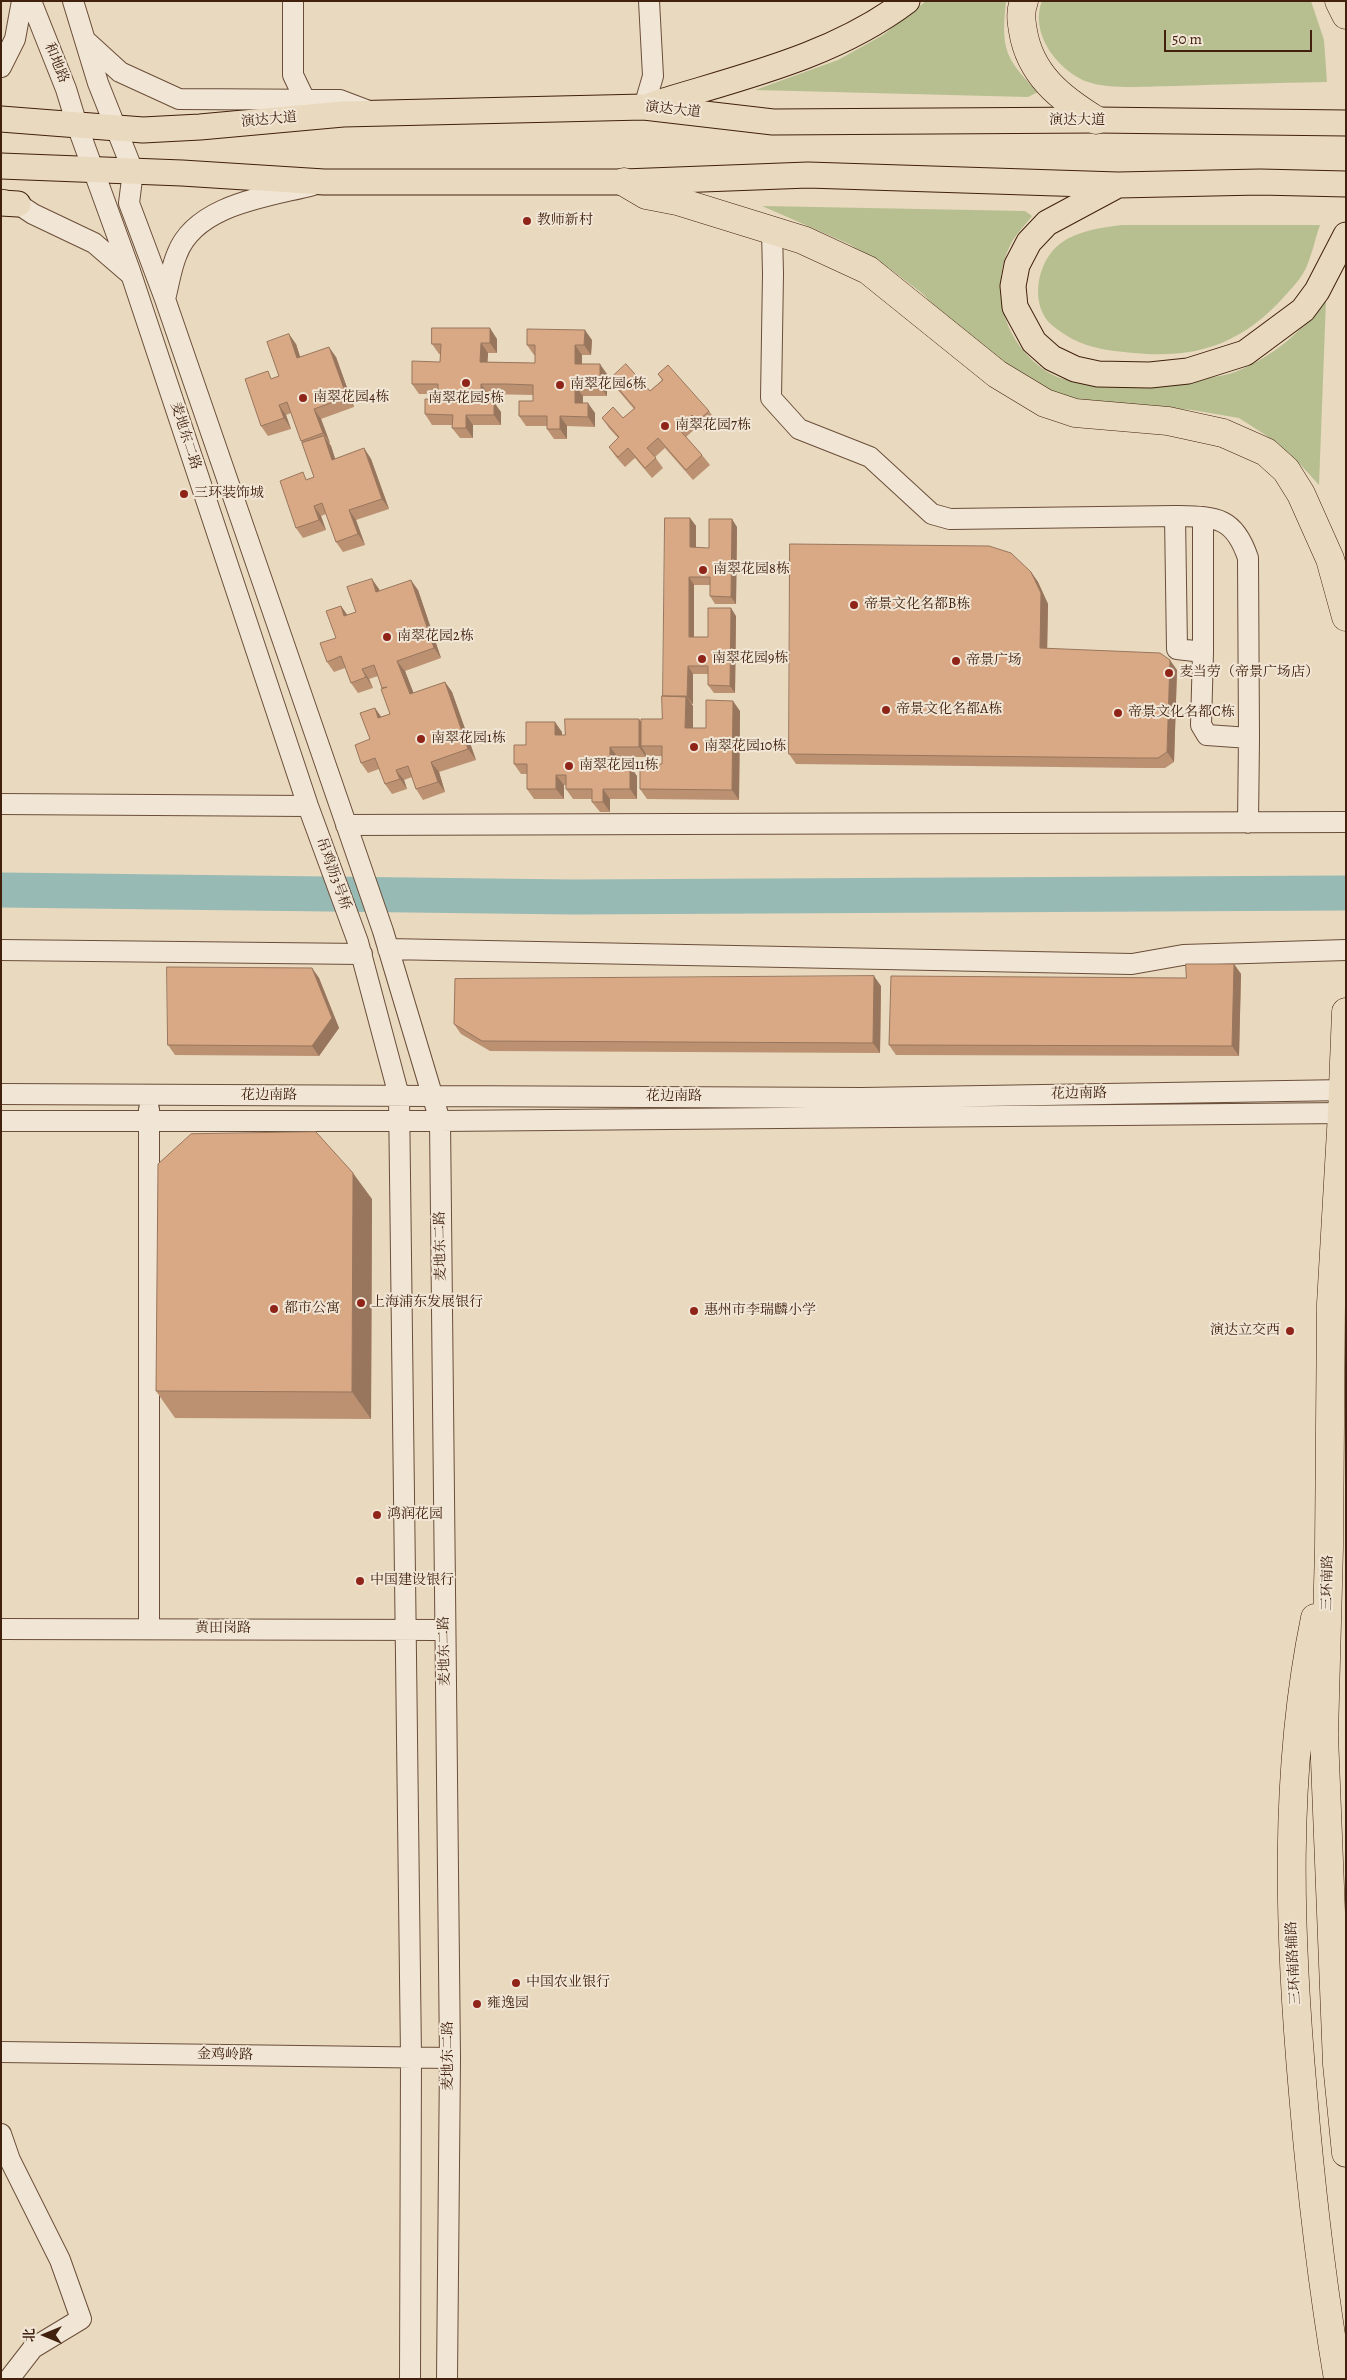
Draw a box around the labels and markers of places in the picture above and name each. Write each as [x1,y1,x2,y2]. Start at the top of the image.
place label: 教师新村 [537,213,593,229]
marker: 教师新村 [521,215,533,227]
marker: 南翠花园5栋 [460,377,472,389]
place label: 南翠花园6栋 [570,377,646,393]
marker: 南翠花园6栋 [554,379,566,391]
place label: 南翠花园4栋 [313,390,389,406]
place label: 南翠花园5栋 [428,391,504,407]
marker: 南翠花园4栋 [297,392,309,404]
place label: 南翠花园7栋 [675,418,751,434]
marker: 南翠花园7栋 [659,420,671,432]
place label: 三环装饰城 [194,486,264,502]
marker: 三环装饰城 [178,488,190,500]
place label: 南翠花园8栋 [713,562,790,578]
marker: 南翠花园8栋 [697,564,709,576]
place label: 帝景文化名都B栋 [864,597,970,613]
marker: 帝景文化名都B栋 [848,599,860,611]
place label: 南翠花园2栋 [397,629,474,645]
marker: 南翠花园2栋 [381,631,393,643]
place label: 南翠花园9栋 [712,651,788,667]
marker: 南翠花园9栋 [696,653,708,665]
place label: 帝景广场 [966,653,1022,669]
marker: 帝景广场 [950,655,962,667]
place label: 麦当劳（帝景广场店） [1179,665,1319,681]
marker: 麦当劳（帝景广场店） [1163,667,1175,679]
place label: 帝景文化名都A栋 [896,702,1002,718]
marker: 帝景文化名都A栋 [880,704,892,716]
place label: 帝景文化名都C栋 [1128,705,1235,721]
marker: 帝景文化名都C栋 [1112,707,1124,719]
place label: 南翠花园1栋 [431,731,506,747]
marker: 南翠花园1栋 [415,733,427,745]
place label: 南翠花园10栋 [704,739,786,755]
marker: 南翠花园10栋 [688,741,700,753]
place label: 南翠花园11栋 [579,758,659,774]
marker: 南翠花园11栋 [563,760,575,772]
place label: 上海浦东发展银行 [371,1295,483,1311]
marker: 上海浦东发展银行 [355,1297,367,1309]
place label: 都市公寓 [284,1301,340,1317]
marker: 都市公寓 [268,1303,280,1315]
place label: 惠州市李瑞麟小学 [704,1303,816,1319]
marker: 惠州市李瑞麟小学 [688,1305,700,1317]
place label: 演达立交西 [1210,1323,1280,1339]
marker: 演达立交西 [1284,1325,1296,1337]
place label: 鸿润花园 [387,1507,443,1523]
marker: 鸿润花园 [371,1509,383,1521]
place label: 中国建设银行 [370,1573,454,1589]
marker: 中国建设银行 [354,1575,366,1587]
place label: 中国农业银行 [526,1975,610,1991]
marker: 中国农业银行 [510,1977,522,1989]
place label: 雍逸园 [487,1996,529,2012]
marker: 雍逸园 [471,1998,483,2010]

